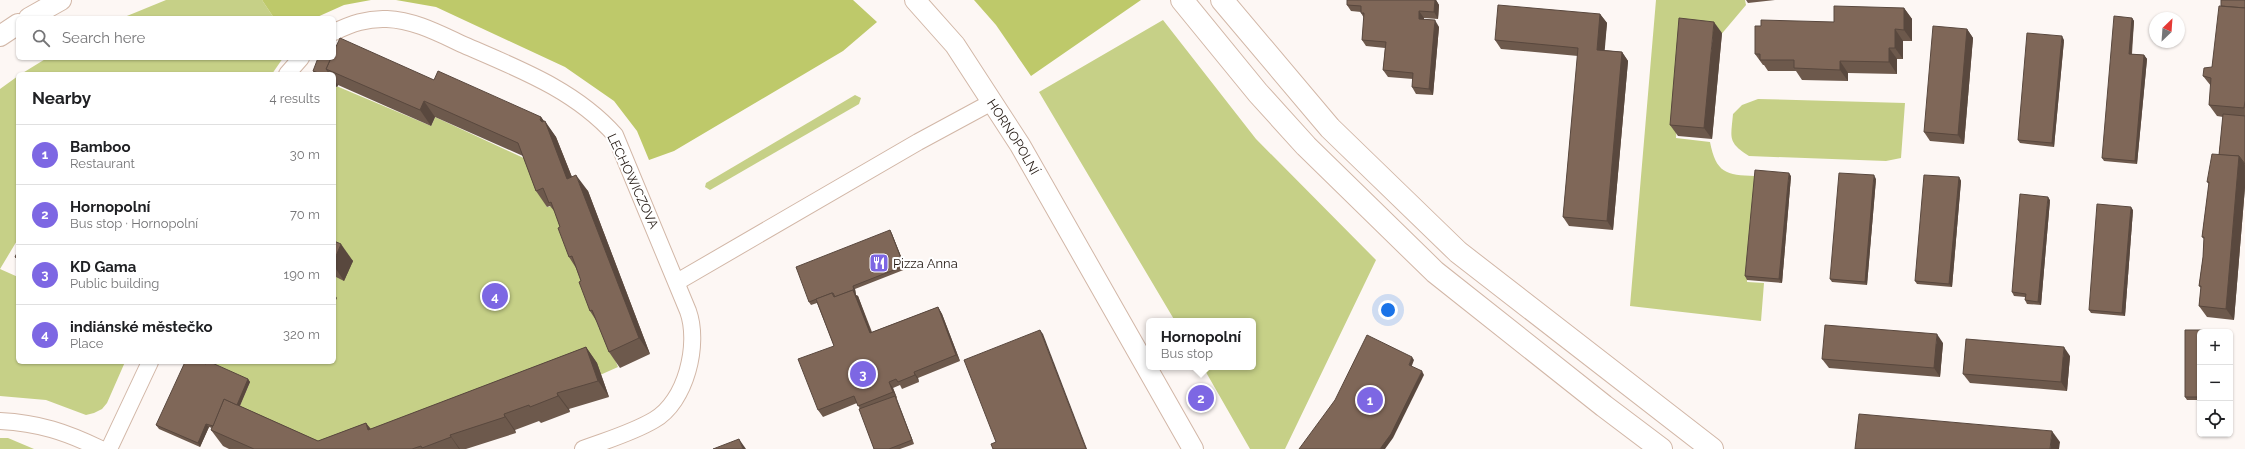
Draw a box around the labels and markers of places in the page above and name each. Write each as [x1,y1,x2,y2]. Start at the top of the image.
restaurant icon: Pizza Anna [868,252,890,274]
place label: Pizza Anna [893,256,958,271]
pin: 4 [482,281,508,311]
pin: 3 [850,359,876,389]
pin: 2 [1188,383,1214,413]
pin: 1 [1357,385,1383,415]

